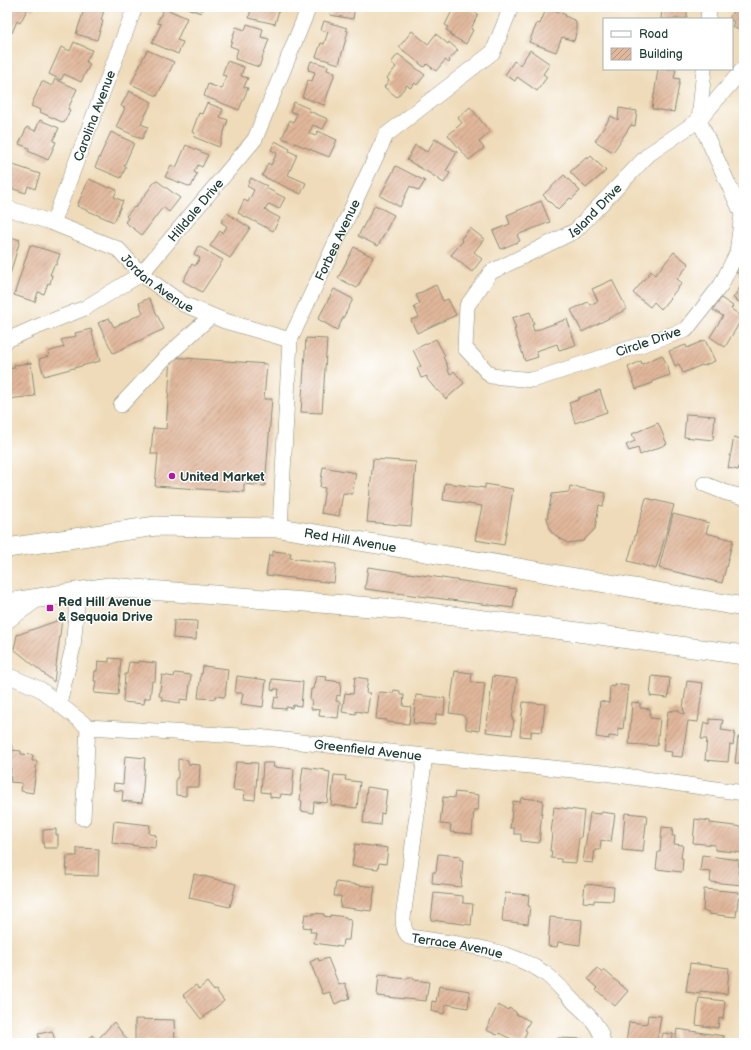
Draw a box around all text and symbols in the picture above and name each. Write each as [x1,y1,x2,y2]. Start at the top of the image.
legend [603,18,733,70]
text: Road [639,27,668,42]
text: Building [639,47,683,62]
street label: Carolina Avenue [70,68,119,164]
street label: Hilldale Drive [165,175,227,245]
street label: Island Drive [567,180,626,242]
street label: Forbes Avenue [312,197,364,283]
street label: Jordan Avenue [117,251,196,317]
street label: Circle Drive [613,323,683,361]
place label: United Market [180,469,265,485]
marker: United Market [167,471,177,481]
street label: Red Hill Avenue [303,525,398,556]
place label: Red Hill Avenue & Sequoia Drive [58,594,153,625]
marker: Red Hill Avenue & Sequoia Drive [45,603,55,613]
street label: Greenfield Avenue [313,736,423,765]
street label: Terrace Avenue [411,930,505,963]

